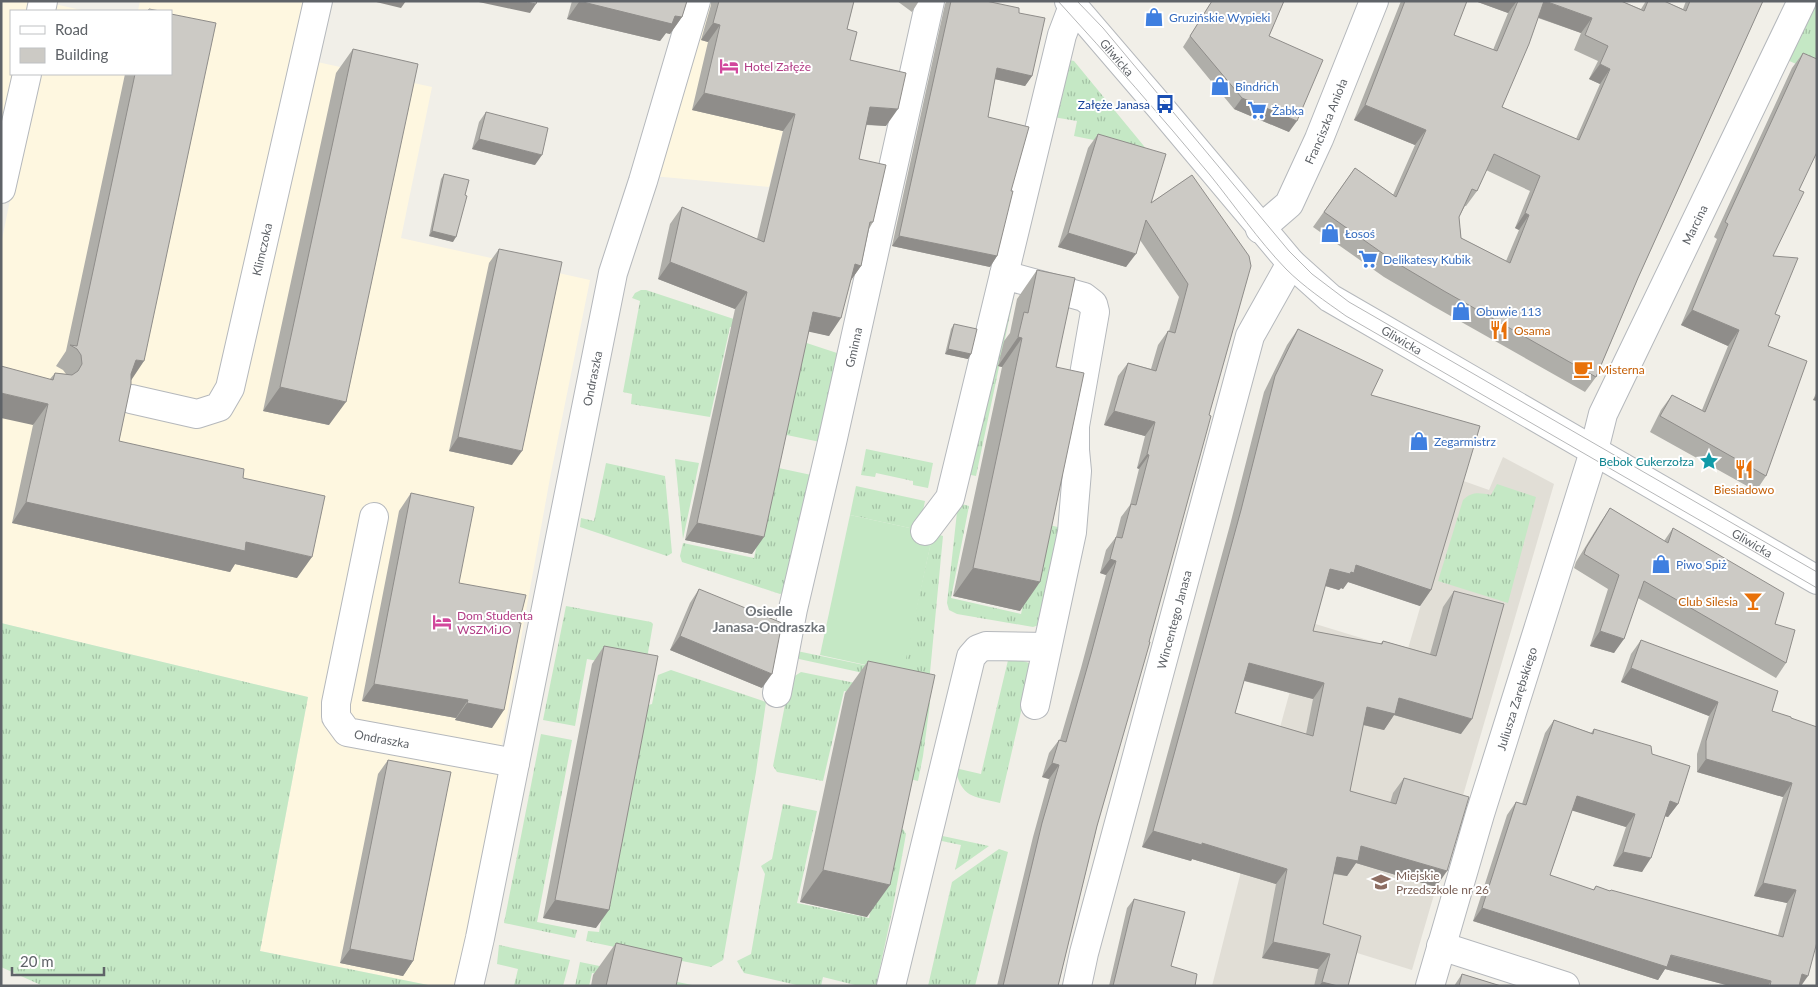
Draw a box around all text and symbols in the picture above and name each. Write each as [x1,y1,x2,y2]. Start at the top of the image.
shop icon: Gruzińskie Wypieki [1143,6,1165,28]
legend [10,10,172,75]
place label: Gruzińskie Wypieki [1169,10,1271,25]
text: Road [55,20,88,38]
street label: Gliwicka [1097,35,1137,79]
text: Building [55,45,108,63]
hotel icon: Hotel Załęże [718,55,740,77]
place label: Hotel Załęże [744,59,811,74]
shop icon: Bindrich [1209,75,1231,97]
street label: Franciszka Anioła [1301,76,1350,166]
place label: Bindrich [1235,79,1279,94]
bus stop icon: Załęże Janasa [1154,93,1176,115]
place label: Załęże Janasa [1078,97,1150,112]
supermarket icon: Żabka [1246,99,1268,121]
place label: Żabka [1272,103,1304,118]
street label: Marcina [1678,202,1710,247]
street label: Klimczoka [248,221,275,277]
shop icon: Łosoś [1319,222,1341,244]
place label: Łosoś [1345,226,1375,241]
supermarket icon: Delikatesy Kubik [1357,248,1379,270]
place label: Delikatesy Kubik [1383,252,1472,267]
shop icon: Obuwie 113 [1450,300,1472,322]
place label: Obuwie 113 [1476,304,1542,319]
restaurant icon: Osama [1488,319,1510,341]
street label: Gliwicka [1379,322,1425,357]
place label: Osama [1514,323,1551,338]
street label: Gminna [841,326,865,369]
street label: Ondraszka [579,349,605,407]
cafe icon: Misterna [1572,358,1594,380]
place label: Misterna [1598,362,1645,377]
shop icon: Zegarmistrz [1408,430,1430,452]
place label: Zegarmistrz [1434,434,1496,449]
place icon: Bebok Cukerzołza [1698,450,1720,472]
place label: Bebok Cukerzołza [1599,454,1694,469]
restaurant icon: Biesiadowo [1733,458,1755,480]
place label: Biesiadowo [1714,482,1774,497]
street label: Gliwicka [1729,525,1776,560]
shop icon: Piwo Spiż [1650,553,1672,575]
place label: Piwo Spiż [1676,557,1727,572]
street label: Wincentego Janasa [1153,569,1194,671]
bar icon: Club Silesia [1742,590,1764,612]
place label: Club Silesia [1678,594,1738,609]
district label: Osiedle Janasa-Ondraszka [713,602,825,635]
place label: Dom Studenta WSZMiJO [457,608,533,637]
hotel icon: Dom Studenta WSZMiJO [431,611,453,633]
street label: Juliusza Zarębskiego [1493,645,1540,752]
street label: Ondraszka [353,726,411,751]
place label: Miejskie Przedszkole nr 26 [1396,868,1489,897]
school or university icon: Miejskie Przedszkole nr 26 [1370,871,1392,893]
scale bar [12,944,105,976]
text: 20 m [20,952,54,970]

